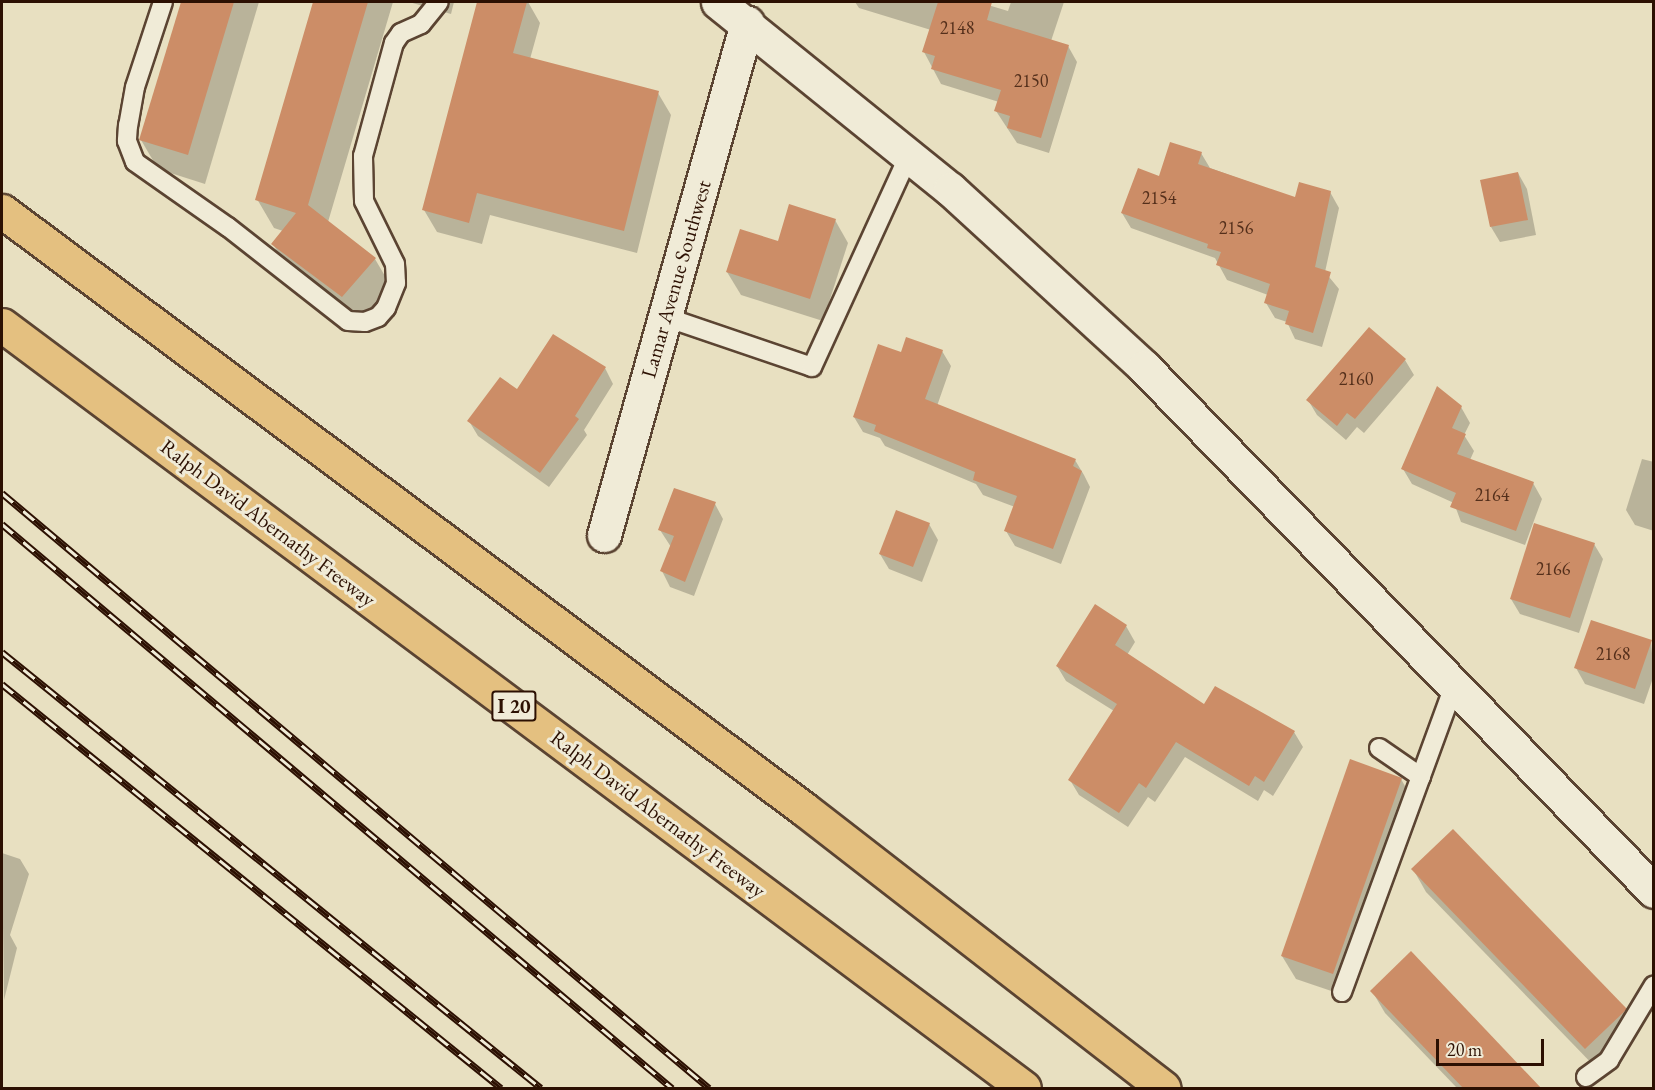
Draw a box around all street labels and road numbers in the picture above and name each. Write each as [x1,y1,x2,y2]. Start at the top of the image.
street label: Lamar Avenue Southwest [636,177,716,381]
street label: Ralph David Abernathy Freeway [156,434,380,612]
road number: I 20 [490,689,538,723]
street label: Ralph David Abernathy Freeway [546,725,770,903]

